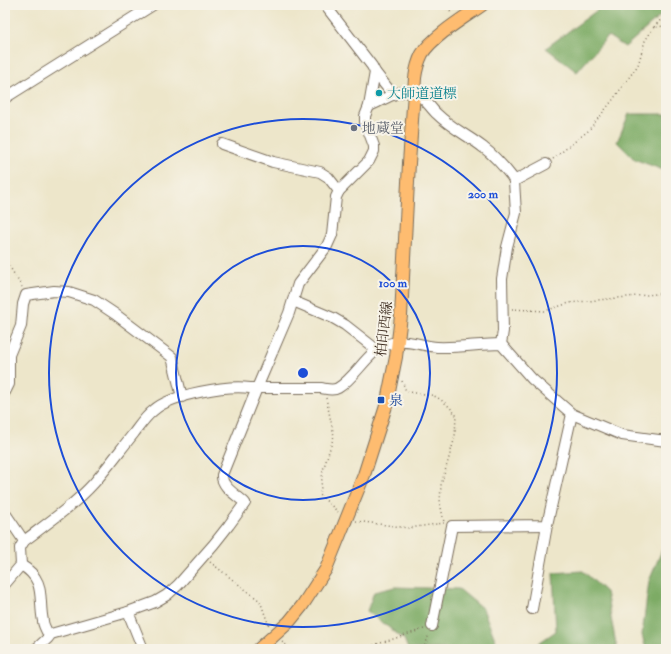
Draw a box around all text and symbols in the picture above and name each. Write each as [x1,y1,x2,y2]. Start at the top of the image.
place label: 大師道道標 [387,85,457,102]
marker: 大師道道標 [374,88,384,98]
place label: 地蔵堂 [362,120,404,137]
marker: 地蔵堂 [349,123,359,133]
text: 200 m [468,187,499,202]
text: 100 m [379,276,408,291]
street label: 柏印西線 [372,300,396,358]
centre of rings [296,366,310,380]
place label: 泉 [389,392,403,409]
marker: 泉 [376,395,386,405]

